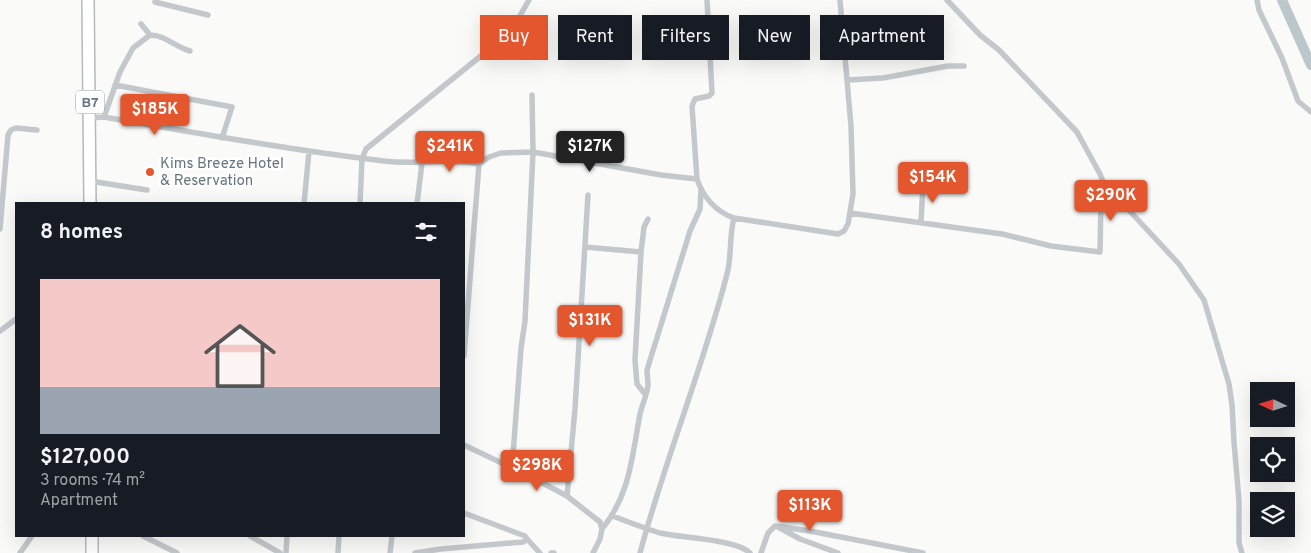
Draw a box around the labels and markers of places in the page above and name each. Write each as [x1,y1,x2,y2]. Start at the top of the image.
pin: $185K [120,94,190,136]
pin: $241K [415,130,485,173]
pin: $127K [555,130,625,173]
place label: Kims Breeze Hotel & Reservation [160,155,284,191]
pin: $154K [898,162,968,204]
marker: Kims Breeze Hotel & Reservation [144,166,156,178]
pin: $290K [1076,180,1146,222]
pin: $131K [555,304,625,347]
pin: $298K [502,450,572,492]
pin: $113K [775,490,845,532]

